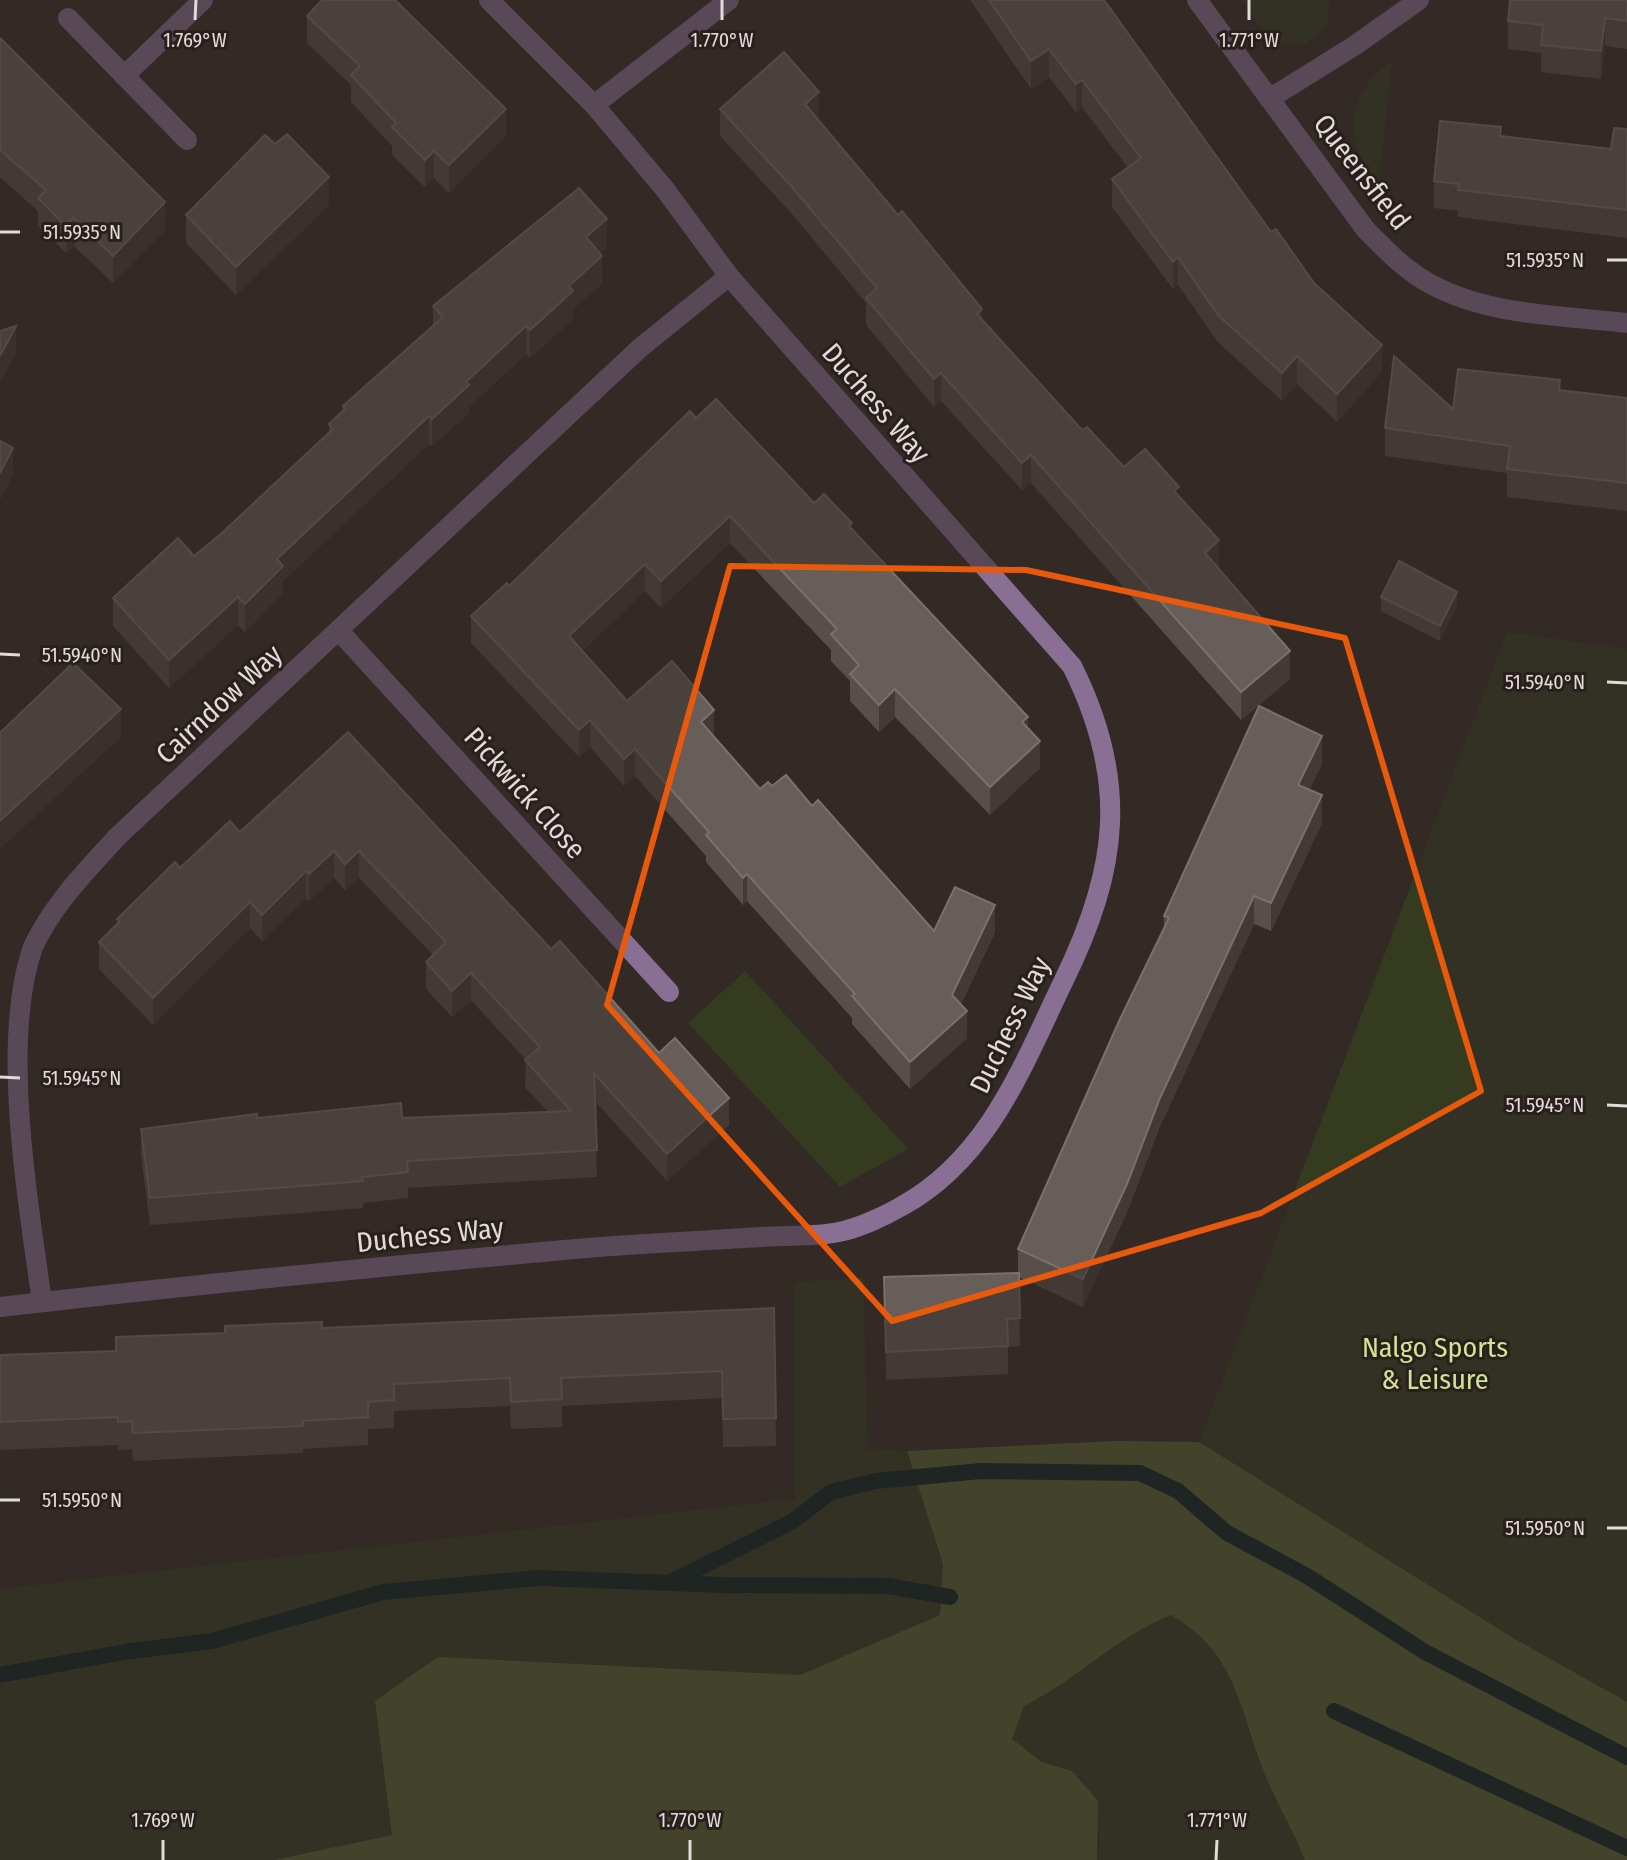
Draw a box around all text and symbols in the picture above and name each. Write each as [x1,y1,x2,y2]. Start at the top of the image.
text: 1.769°W [163,28,227,52]
text: 1.770°W [691,28,753,52]
text: 1.771°W [1219,28,1279,52]
street label: Queensfield [1307,108,1417,236]
text: 51.5935°N [43,220,121,244]
text: 51.5935°N [1506,248,1584,272]
street label: Duchess Way [815,336,937,470]
street label: Cairndow Way [149,637,289,771]
text: 51.5940°N [42,643,122,667]
text: 51.5940°N [1505,670,1585,694]
street label: Pickwick Close [457,720,593,866]
street label: Duchess Way [963,951,1057,1099]
text: 51.5945°N [43,1066,121,1090]
text: 51.5945°N [1506,1093,1584,1117]
street label: Duchess Way [355,1211,506,1259]
park label: Nalgo Sports & Leisure [1362,1331,1508,1396]
text: 51.5950°N [42,1488,122,1512]
text: 51.5950°N [1505,1516,1585,1540]
text: 1.769°W [131,1808,195,1832]
text: 1.770°W [659,1808,721,1832]
text: 1.771°W [1187,1808,1247,1832]

